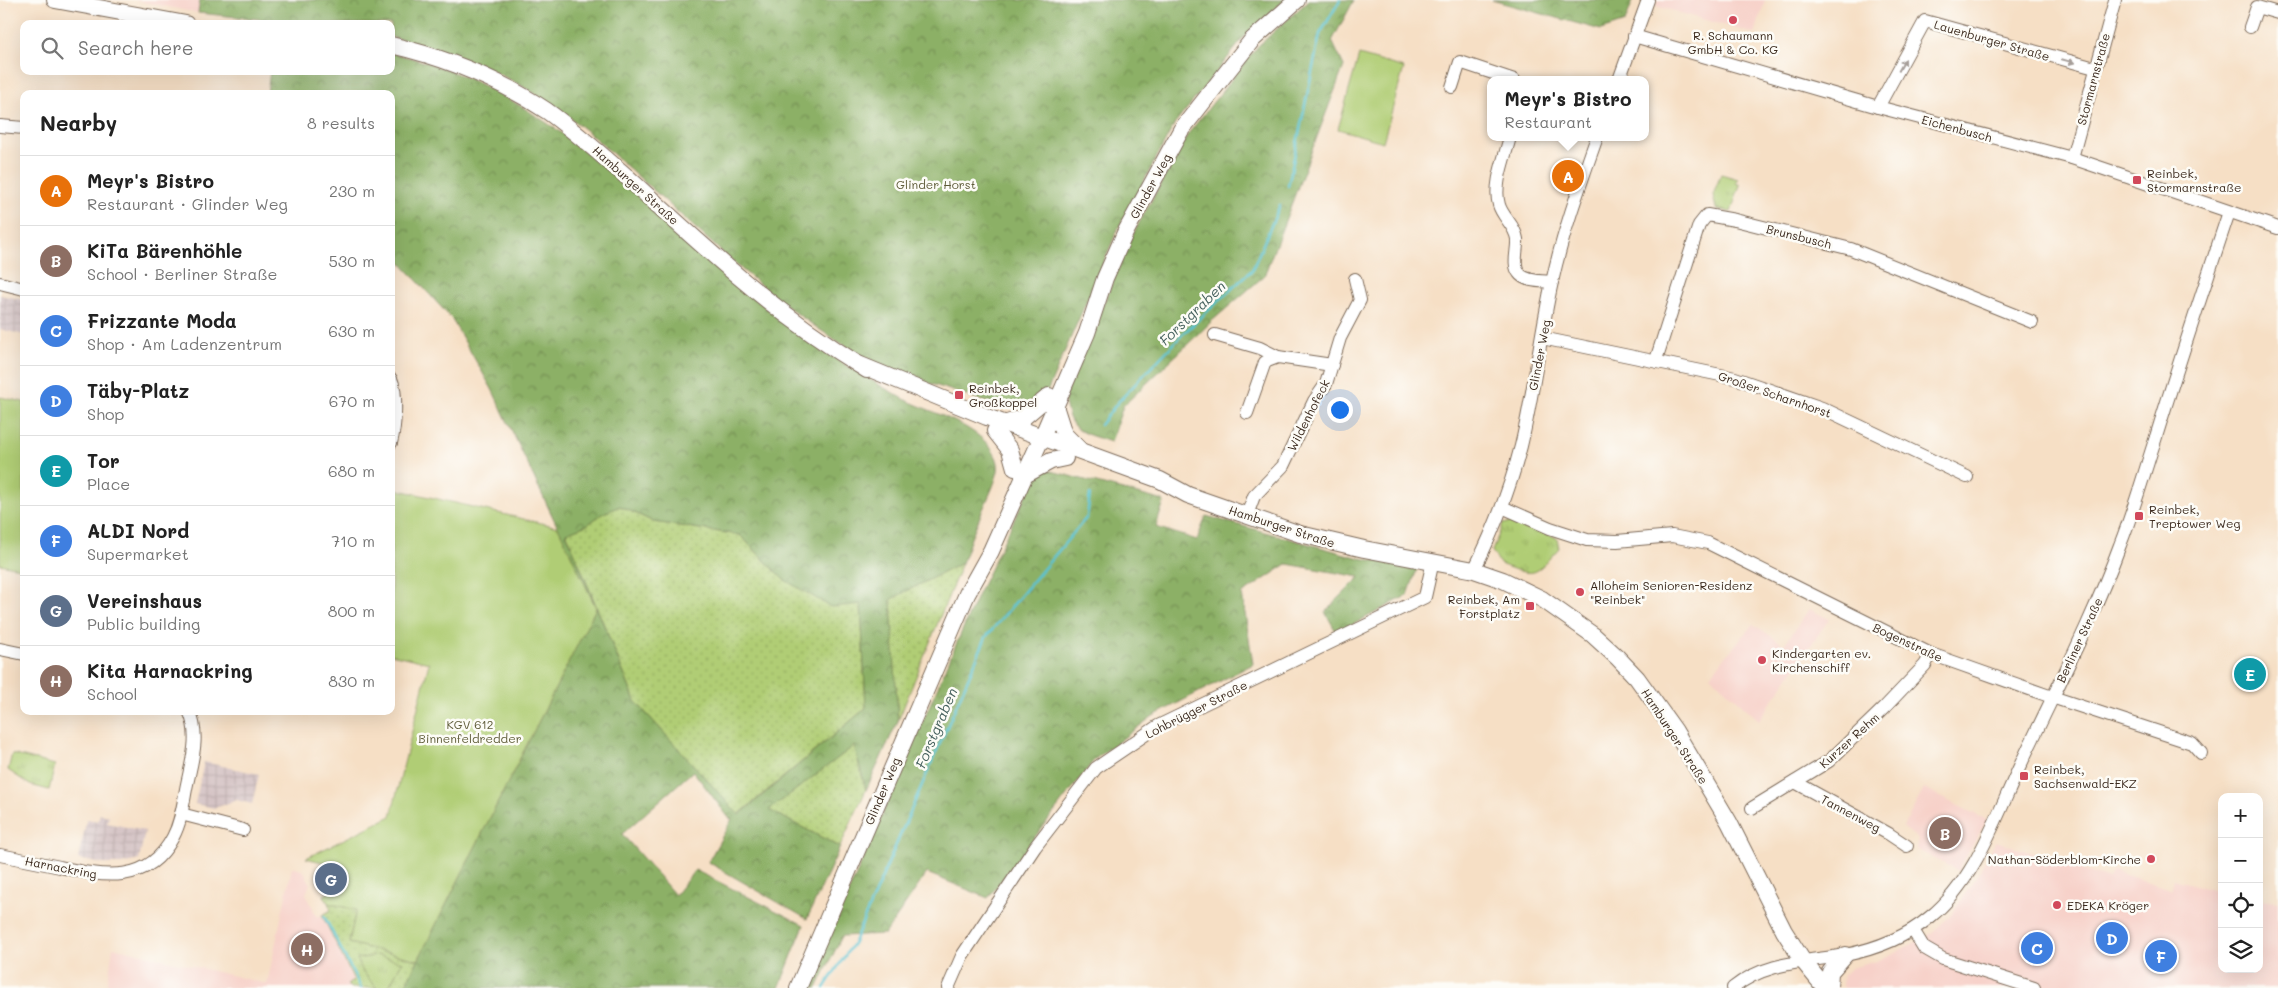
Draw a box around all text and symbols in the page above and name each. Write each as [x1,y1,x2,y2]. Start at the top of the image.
marker: R. Schaumann GmbH & Co. KG [1727,14,1739,26]
street label: Lauenburger Straße [1932,16,2052,64]
search box [20,20,395,75]
place label: R. Schaumann GmbH & Co. KG [1688,27,1778,57]
street label: Stormarnstraße [2073,31,2113,127]
icon: search [38,34,66,62]
text: Search here [78,35,194,60]
one-way arrow [1898,57,1906,72]
one-way arrow [2061,57,2076,65]
popup [1487,76,1649,141]
text: Meyr's Bistro [1504,86,1632,111]
text: Nearby [40,109,117,136]
text: Restaurant [1504,111,1592,132]
street label: Eichenbusch [1920,111,1994,145]
text: 8 results [307,112,375,133]
street label: Hamburger Straße [590,142,682,228]
street label: Glinder Weg [1126,151,1174,221]
pin: A [1552,157,1584,195]
place label: Reinbek, Stormarnstraße [2147,165,2242,195]
text: Meyr's Bistro [87,168,214,193]
marker: Reinbek, Stormarnstraße [2131,174,2143,186]
park label: Glinder Horst [896,176,976,192]
text: A [50,180,62,201]
text: 230 m [329,180,375,201]
text: Restaurant · Glinder Weg [87,193,288,214]
street label: Brunsbusch [1765,220,1833,252]
text: KiTa Bärenhöhle [87,238,242,263]
text: B [51,250,61,271]
text: 530 m [329,250,375,271]
text: School · Berliner Straße [87,263,277,284]
water label: Forstgraben [1155,276,1229,349]
text: Frizzante Moda [87,308,237,333]
street label: Glinder Weg [1524,318,1554,392]
text: C [50,320,62,341]
text: 630 m [328,320,375,341]
text: Shop · Am Ladenzentrum [87,333,282,354]
street label: Großer Scharnhorst [1716,367,1834,421]
street label: Wildenhofeck [1283,376,1333,454]
text: Täby-Platz [87,378,189,403]
place label: Reinbek, Großkoppel [969,380,1037,410]
marker: Reinbek, Großkoppel [953,389,965,401]
text: D [50,390,62,411]
text: 670 m [329,390,375,411]
your location [1327,397,1353,423]
text: Shop [87,403,124,424]
text: Tor [87,448,120,473]
text: E [51,460,61,481]
text: 680 m [328,460,375,481]
text: Place [87,473,130,494]
street label: Hamburger Straße [1227,501,1337,551]
place label: Reinbek, Treptower Weg [2149,501,2241,531]
marker: Reinbek, Treptower Weg [2133,510,2145,522]
text: ALDI Nord [87,518,189,543]
text: F [51,530,61,551]
text: 710 m [331,530,375,551]
text: Supermarket [87,543,189,564]
place label: Alloheim Senioren-Residenz "Reinbek" [1590,577,1753,607]
marker: Alloheim Senioren-Residenz "Reinbek" [1574,586,1586,598]
text: Vereinshaus [87,588,202,613]
place label: Reinbek, Am Forstplatz [1448,591,1520,621]
street label: Berliner Straße [2052,595,2106,685]
text: G [50,600,62,621]
text: 800 m [328,600,375,621]
marker: Reinbek, Am Forstplatz [1524,600,1536,612]
text: Public building [87,613,200,634]
street label: Bogenstraße [1871,619,1945,665]
place label: Kindergarten ev. Kirchenschiff [1772,645,1871,675]
marker: Kindergarten ev. Kirchenschiff [1756,654,1768,666]
pin: E [2234,655,2266,693]
text: Kita Harnackring [87,658,252,683]
text: H [50,670,62,691]
text: 830 m [328,670,375,691]
street label: Lohbrügger Straße [1142,676,1250,742]
text: School [87,683,137,704]
water label: Forstgraben [911,685,962,771]
street label: Hamburger Straße [1638,685,1712,787]
street label: Kurzer Rehm [1816,709,1882,771]
park label: KGV 612 Binnenfeldredder [418,716,522,746]
street label: Glinder Weg [861,755,903,827]
place label: Reinbek, Sachsenwald-EKZ [2034,761,2137,791]
marker: Reinbek, Sachsenwald-EKZ [2018,770,2030,782]
street label: Tannenweg [1818,791,1884,835]
map controls [2218,793,2263,973]
button: + [2218,793,2263,838]
pin: B [1929,814,1961,852]
button: − [2218,838,2263,883]
place label: Nathan-Söderblom-Kirche [1988,851,2141,867]
street label: Harnackring [24,852,98,882]
marker: Nathan-Söderblom-Kirche [2145,853,2157,865]
pin: G [315,860,347,898]
button: locate [2218,883,2263,928]
place label: EDEKA Kröger [2067,897,2149,913]
marker: EDEKA Kröger [2051,899,2063,911]
pin: D [2096,919,2128,957]
button: layers [2218,928,2263,973]
pin: C [2021,929,2053,967]
pin: H [291,930,323,968]
pin: F [2145,937,2177,975]

